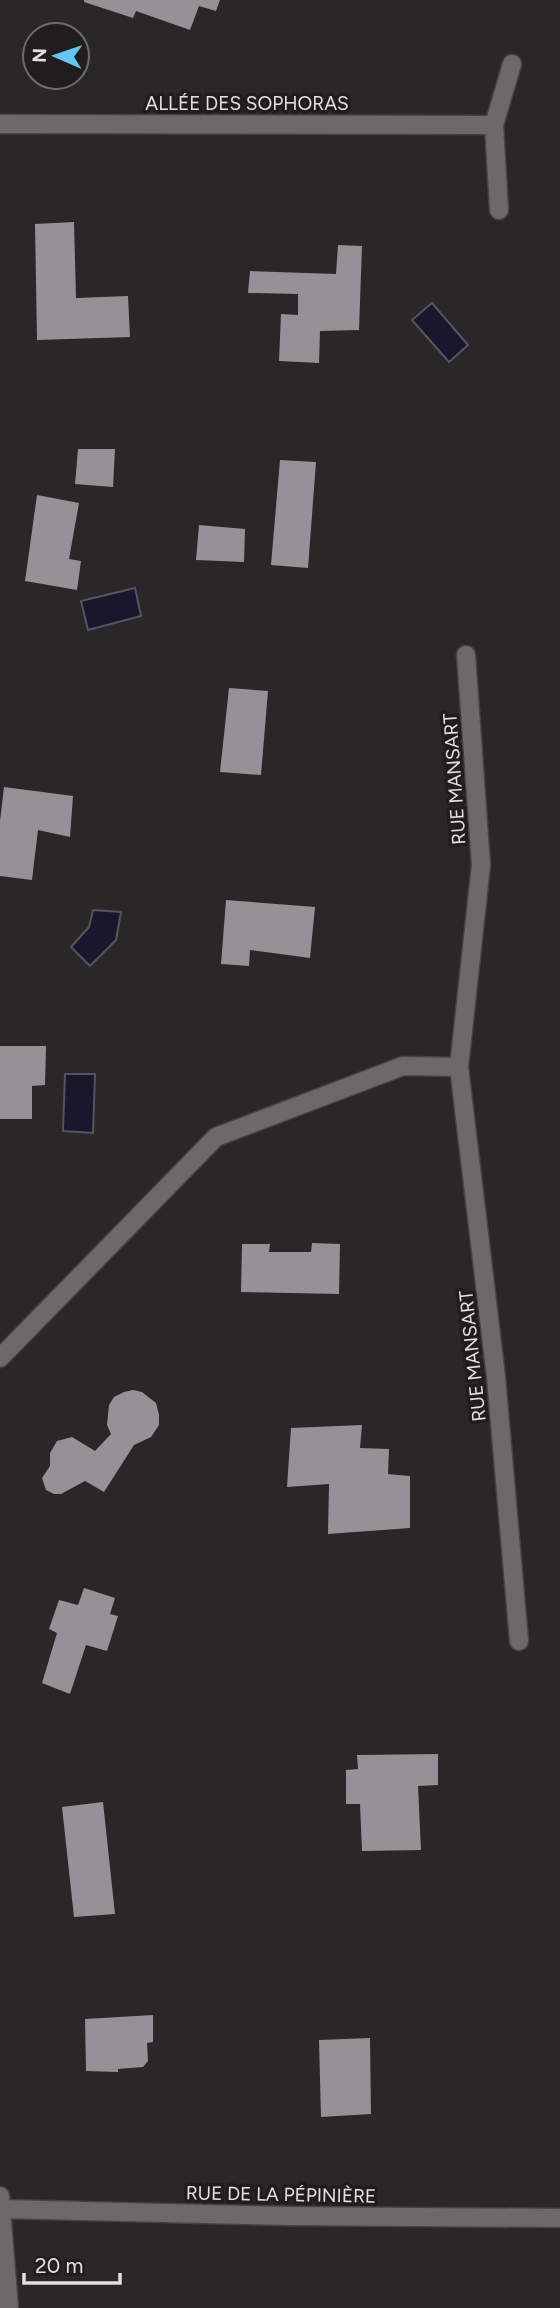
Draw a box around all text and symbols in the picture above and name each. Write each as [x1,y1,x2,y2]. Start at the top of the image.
north arrow [21,21,91,91]
text: N [28,48,51,63]
street label: ALLÉE DES SOPHORAS [145,92,349,115]
street label: RUE MANSART [438,712,471,845]
street label: RUE MANSART [454,1289,491,1423]
street label: RUE DE LA PÉPINIÈRE [186,2181,376,2208]
scale bar [24,2242,121,2286]
text: 20 m [35,2253,83,2278]

